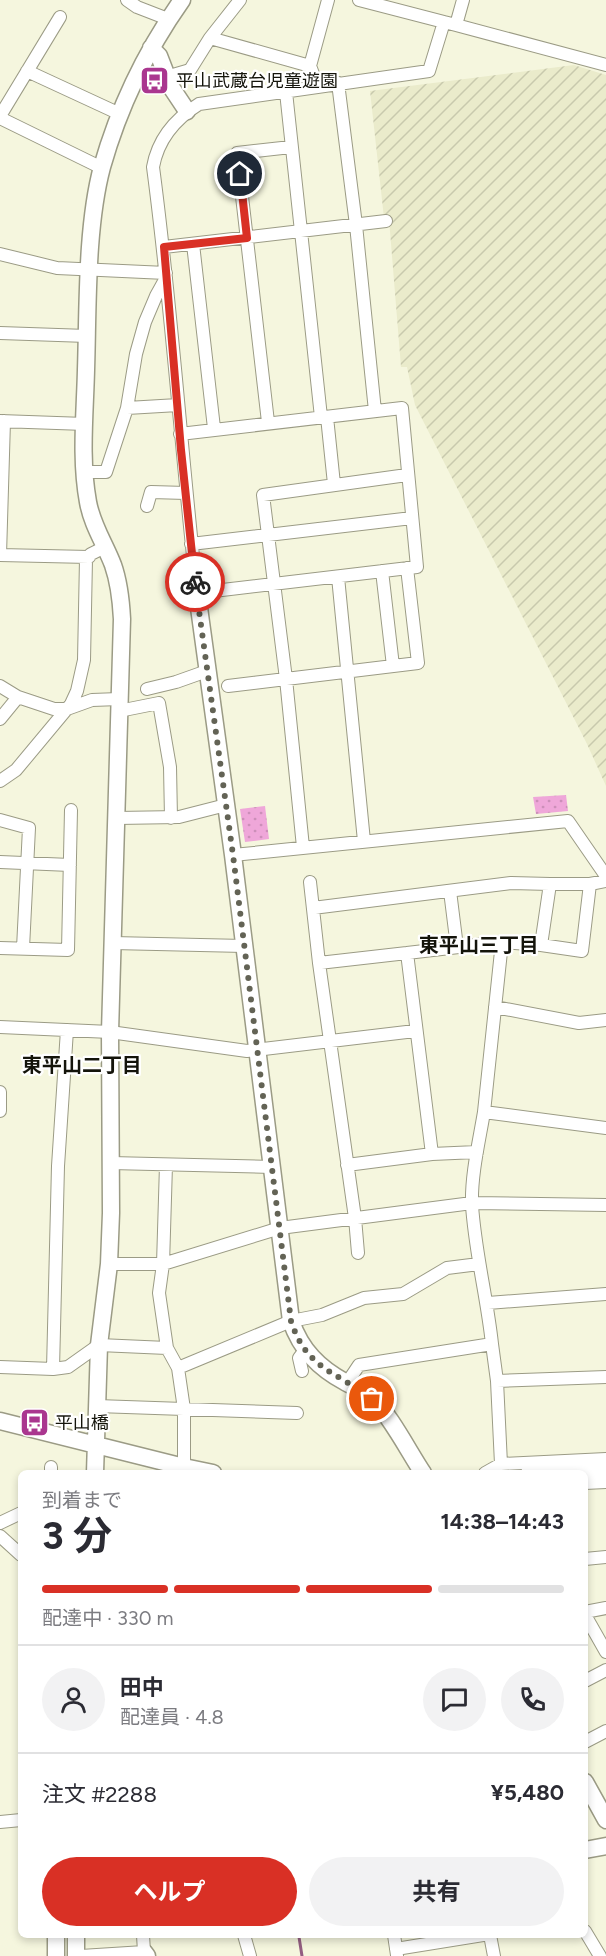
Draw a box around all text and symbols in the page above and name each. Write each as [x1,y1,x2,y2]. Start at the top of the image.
bus stop icon: 平山武蔵台児童遊園 [139,65,171,97]
place label: 平山武蔵台児童遊園 [176,70,338,92]
pin [214,148,265,199]
icon: home [223,157,256,190]
courier [165,552,225,612]
icon: bike [179,566,212,599]
district label: 東平山三丁目 [419,933,539,957]
district label: 東平山二丁目 [22,1053,142,1077]
pin [346,1373,397,1424]
icon: bag [355,1382,388,1415]
bus stop icon: 平山橋 [18,1407,50,1439]
place label: 平山橋 [55,1412,109,1434]
text: 到着まで [42,1488,122,1512]
text: 14:38–14:43 [440,1508,564,1535]
text: 3 分 [42,1512,112,1559]
text: 配達中 · 330 m [42,1606,174,1630]
button: person [42,1668,105,1731]
button: chat [423,1668,486,1731]
button: phone [501,1668,564,1731]
text: 田中 [120,1674,164,1701]
text: 配達員 · 4.8 [120,1705,224,1729]
text: ¥5,480 [491,1779,564,1806]
text: 注文 #2288 [42,1781,157,1808]
button: ヘルプ [42,1857,297,1926]
button: 共有 [309,1857,564,1926]

